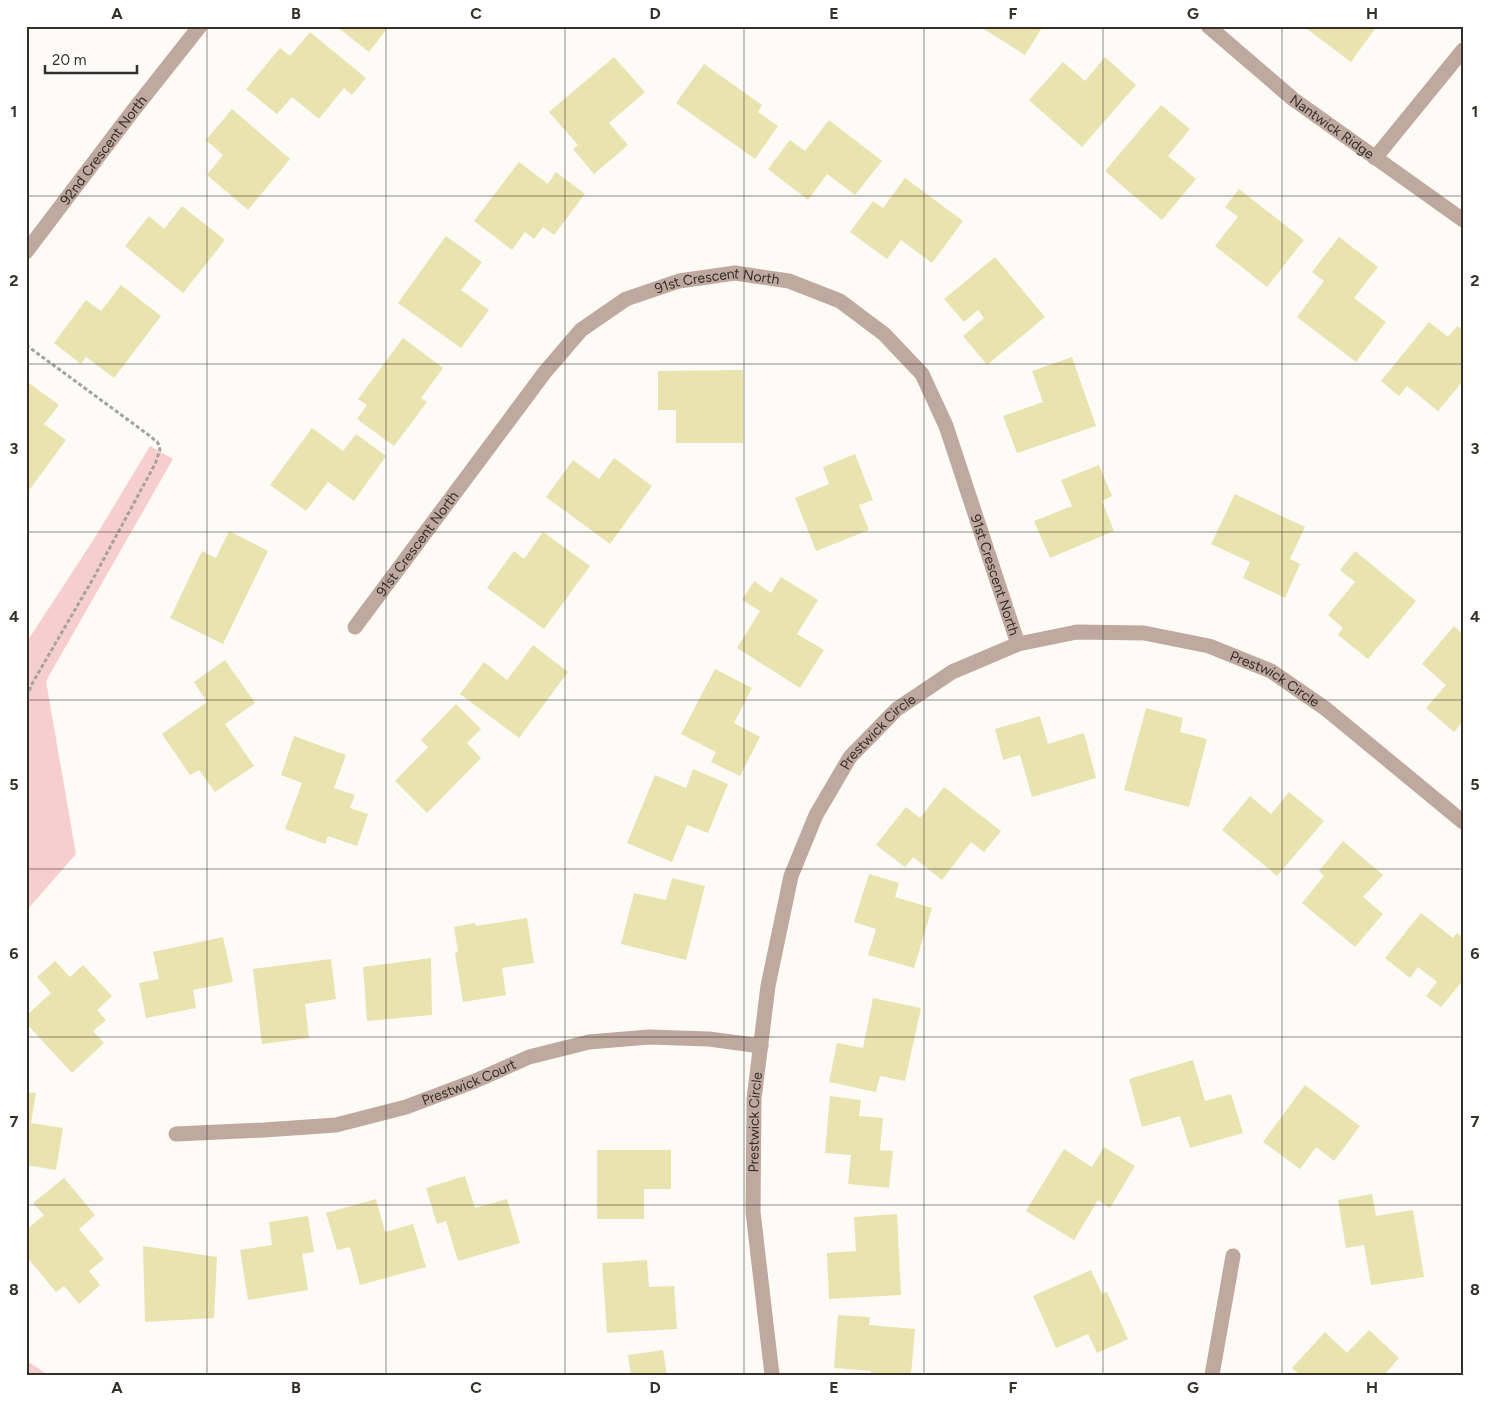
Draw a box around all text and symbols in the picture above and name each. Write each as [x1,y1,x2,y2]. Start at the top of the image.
text: A [111,4,123,23]
text: B [291,4,301,23]
text: C [470,4,482,23]
text: D [649,4,661,23]
text: E [829,4,839,23]
text: F [1009,4,1018,23]
text: G [1187,4,1199,23]
text: H [1366,4,1378,23]
scale bar [45,42,138,74]
text: 20 m [52,51,86,69]
street label: 92nd Crescent North [57,92,151,208]
street label: Nantwick Ridge [1286,92,1377,163]
text: 1 [11,102,17,121]
text: 1 [1472,102,1478,121]
street label: 91st Crescent North [652,265,781,298]
text: 2 [9,271,19,290]
text: 2 [1470,271,1480,290]
text: 3 [10,439,19,458]
text: 3 [1471,439,1480,458]
street label: 91st Crescent North [373,488,462,600]
street label: 91st Crescent North [967,512,1023,638]
text: 4 [9,607,19,626]
text: 4 [1470,607,1480,626]
street label: Prestwick Circle [1227,647,1323,711]
street label: Prestwick Circle [837,691,919,773]
text: 5 [9,775,19,794]
text: 5 [1470,775,1480,794]
text: 6 [9,944,19,963]
text: 6 [1470,944,1480,963]
street label: Prestwick Court [419,1056,519,1109]
street label: Prestwick Circle [745,1071,766,1173]
text: 7 [10,1112,19,1131]
text: 7 [1471,1112,1480,1131]
text: 8 [9,1280,19,1299]
text: 8 [1470,1280,1480,1299]
text: A [111,1378,123,1397]
text: B [291,1378,301,1397]
text: C [470,1378,482,1397]
text: D [649,1378,661,1397]
text: E [829,1378,839,1397]
text: F [1009,1378,1018,1397]
text: G [1187,1378,1199,1397]
text: H [1366,1378,1378,1397]

